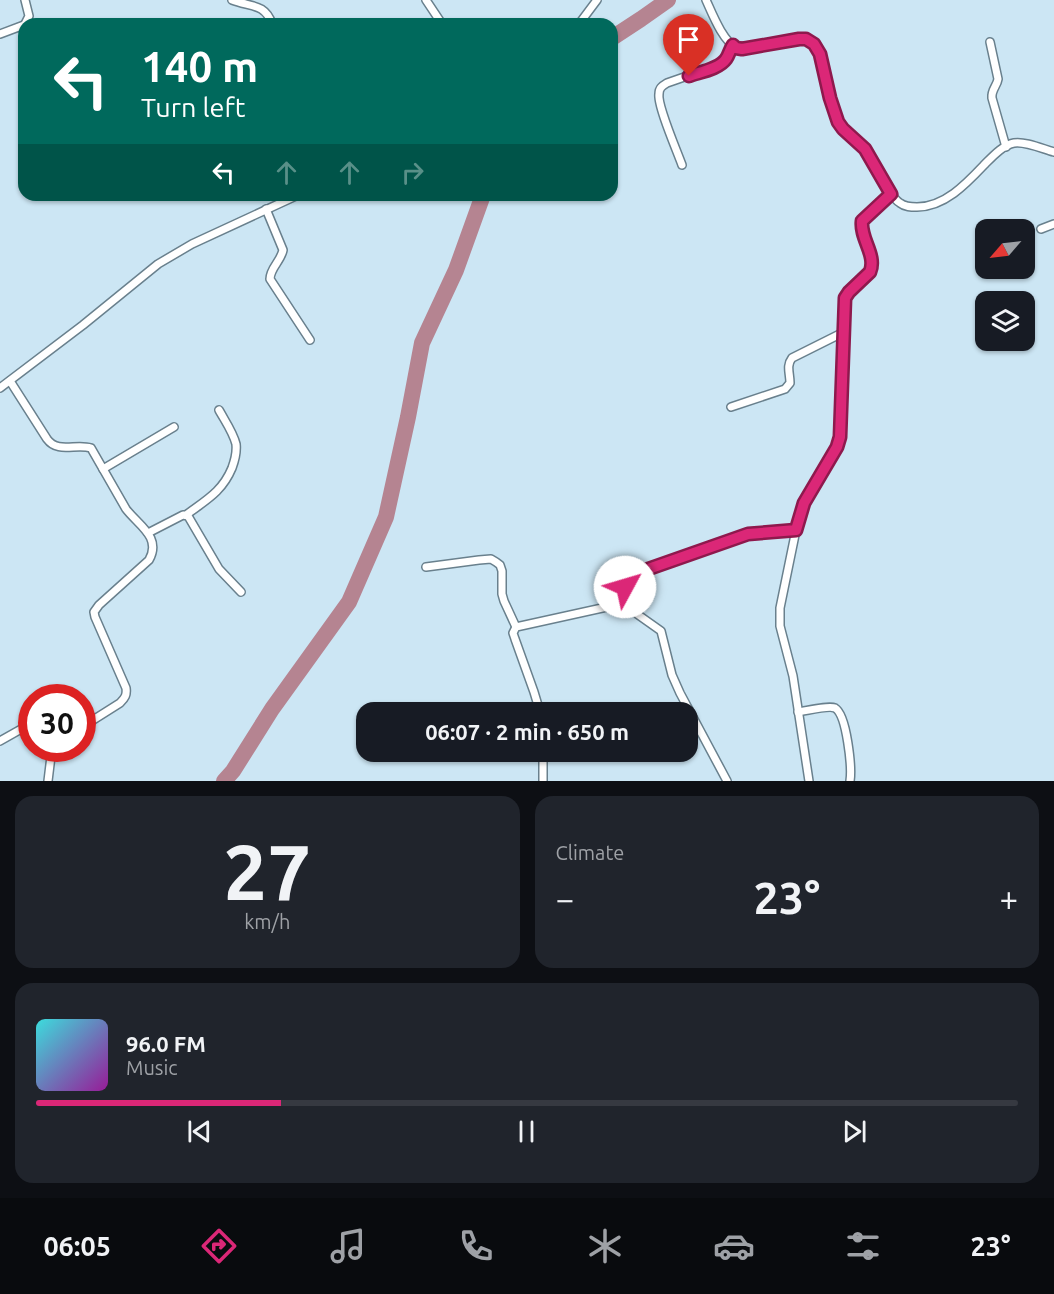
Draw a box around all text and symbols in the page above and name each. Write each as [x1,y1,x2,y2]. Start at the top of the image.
pin [663,14,714,76]
icon: arrive [672,23,705,56]
icon: left [42,42,120,120]
text: 140 m [141,43,258,90]
text: Turn left [141,92,245,122]
icon: left [207,156,240,189]
icon: ahead [270,156,303,189]
icon: ahead [333,156,366,189]
icon: right [396,156,429,189]
north arrow [975,219,1035,279]
map controls [975,219,1035,351]
button: layers [975,291,1035,351]
position arrow [593,555,657,619]
speed limit sign: 30 [18,684,96,762]
text: 06:07 · 2 min · 650 m [425,719,629,744]
text: 27 [223,827,311,915]
text: Climate [556,841,624,864]
text: 23° [753,872,820,923]
text: − [556,880,574,917]
text: + [999,880,1018,917]
text: km/h [244,910,290,933]
text: 96.0 FM [126,1031,206,1056]
text: Music [126,1056,178,1079]
icon: previous [183,1115,216,1148]
icon: pause [510,1115,543,1148]
icon: next [838,1115,871,1148]
icon: directions [198,1225,240,1267]
icon: music [327,1225,369,1267]
icon: phone [455,1225,497,1267]
icon: climate [584,1225,626,1267]
icon: car [713,1225,755,1267]
icon: filters [842,1225,884,1267]
text: 06:05 [43,1231,111,1261]
text: 23° [971,1231,1011,1261]

